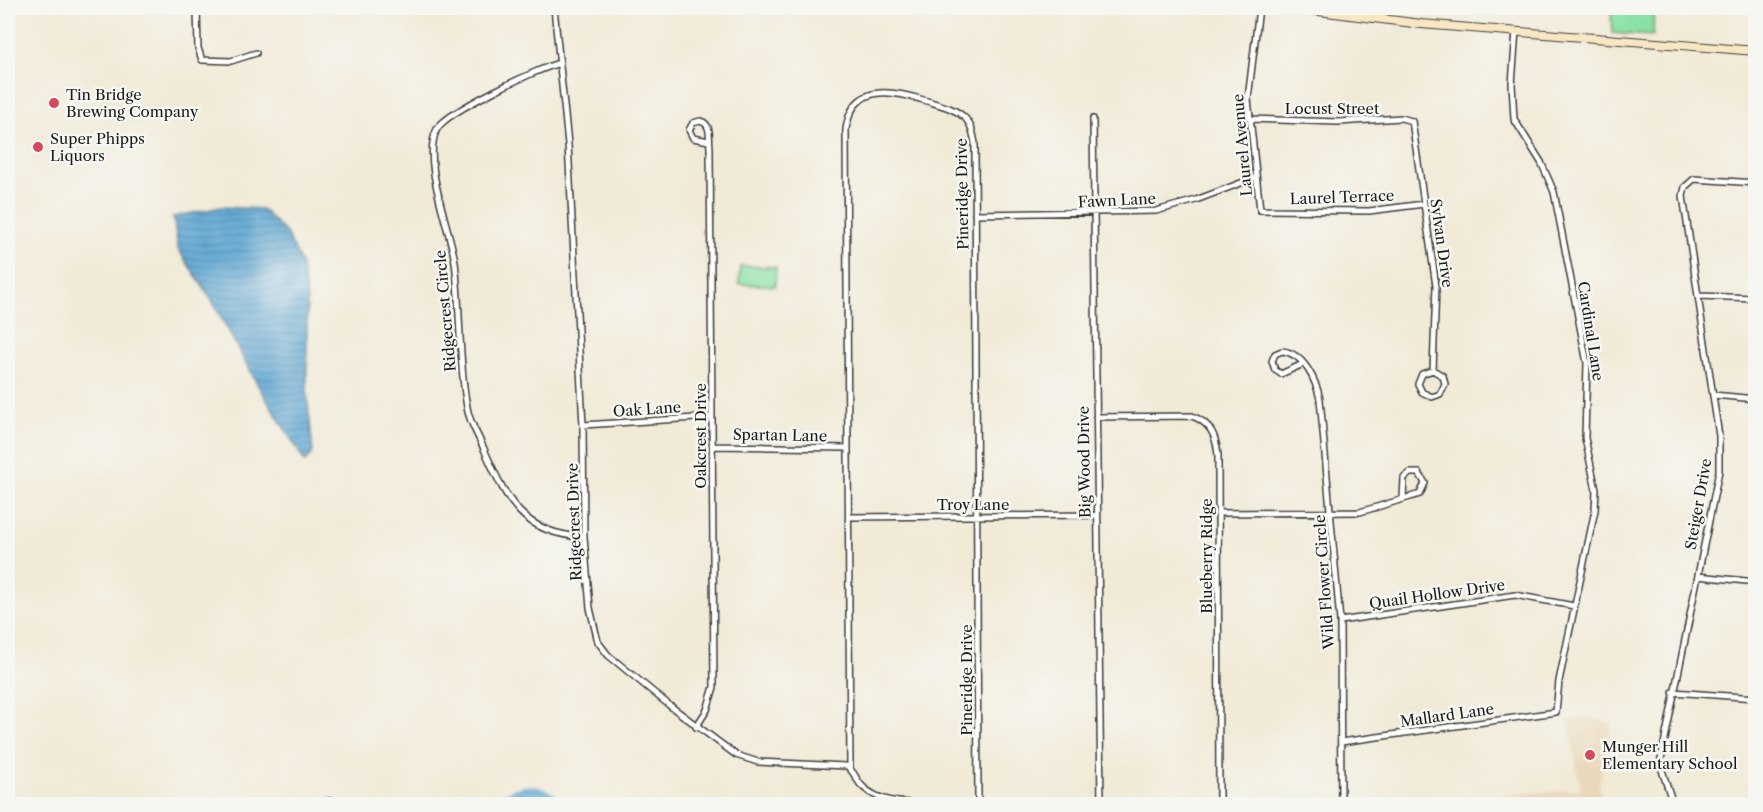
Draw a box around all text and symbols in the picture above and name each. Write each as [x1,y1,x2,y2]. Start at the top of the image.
place label: Tin Bridge Brewing Company [66,85,199,121]
street label: Laurel Avenue [1228,93,1256,197]
marker: Tin Bridge Brewing Company [47,96,61,110]
street label: Locust Street [1285,99,1380,118]
place label: Super Phipps Liquors [50,129,145,165]
street label: Pineridge Drive [952,138,972,250]
marker: Super Phipps Liquors [31,140,45,154]
street label: Laurel Terrace [1289,186,1395,208]
street label: Fawn Lane [1078,188,1156,212]
street label: Sylvan Drive [1426,197,1458,289]
street label: Ridgecrest Circle [430,249,460,373]
street label: Cardinal Lane [1574,280,1608,382]
street label: Oakcrest Drive [691,383,710,489]
street label: Oak Lane [612,397,682,421]
street label: Big Wood Drive [1074,406,1094,518]
street label: Spartan Lane [733,425,827,445]
street label: Steiger Drive [1681,457,1715,551]
street label: Ridgecrest Drive [562,463,586,581]
street label: Troy Lane [937,495,1009,514]
street label: Blueberry Ridge [1197,498,1216,614]
street label: Wild Flower Circle [1310,514,1338,651]
street label: Quail Hollow Drive [1368,575,1506,613]
street label: Pineridge Drive [957,624,976,736]
street label: Mallard Lane [1399,699,1495,731]
place label: Munger Hill Elementary School [1602,737,1738,773]
marker: Munger Hill Elementary School [1583,748,1597,762]

